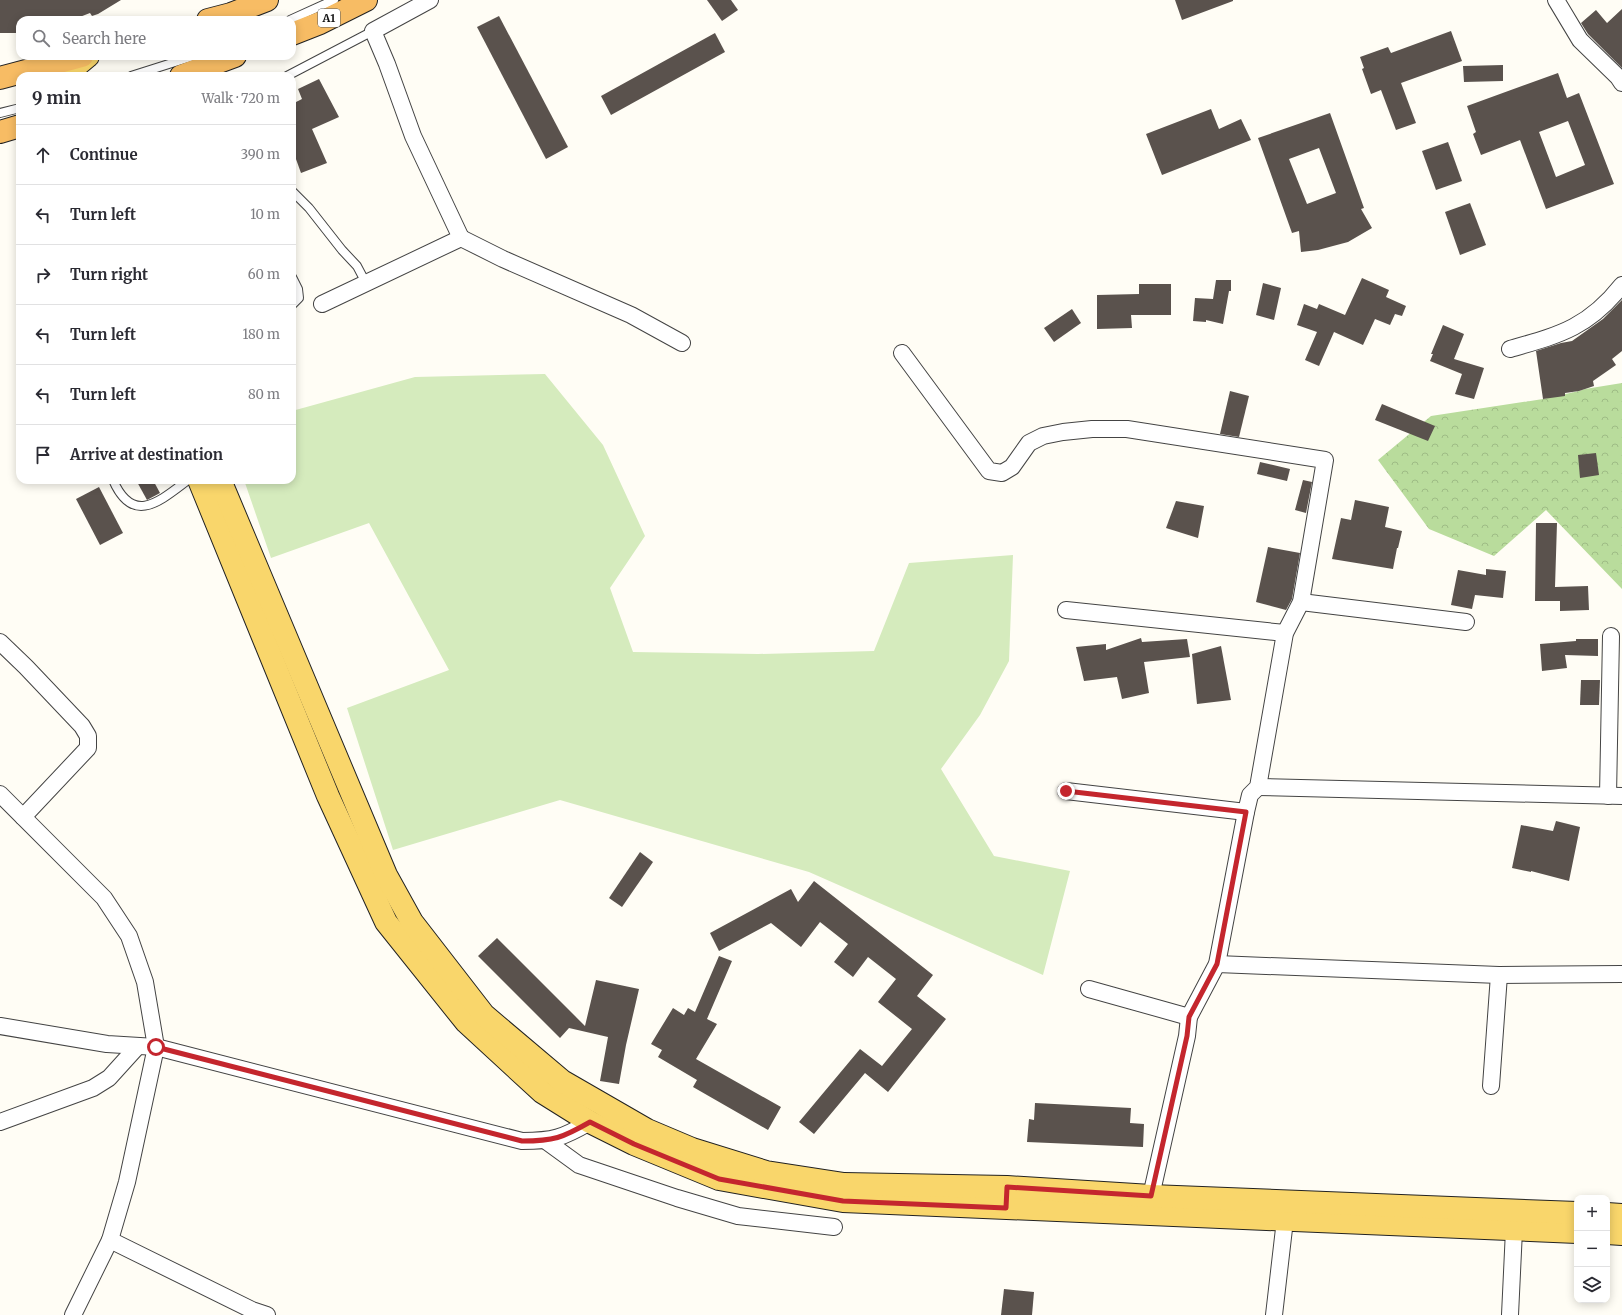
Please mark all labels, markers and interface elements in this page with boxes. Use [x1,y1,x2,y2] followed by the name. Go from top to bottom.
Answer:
[318,9,340,27] road number: A1
[16,16,296,60] search box
[30,27,52,49] icon: search
[62,29,146,48] text: Search here
[32,87,81,109] text: 9 min
[202,90,280,107] text: Walk · 720 m
[32,144,54,166] icon: ahead
[70,145,138,164] text: Continue
[241,146,280,163] text: 390 m
[32,204,54,226] icon: left
[70,205,136,224] text: Turn left
[250,206,280,223] text: 10 m
[32,264,54,286] icon: right
[70,265,148,284] text: Turn right
[248,266,280,283] text: 60 m
[32,324,54,346] icon: left
[70,325,136,344] text: Turn left
[242,326,280,343] text: 180 m
[32,384,54,406] icon: left
[70,385,136,404] text: Turn left
[248,386,280,403] text: 80 m
[32,444,54,466] icon: arrive
[70,445,223,464] text: Arrive at destination
[1057,782,1075,800] route end
[147,1038,165,1056] route start
[1574,1195,1610,1303] map controls
[1574,1195,1610,1231] button: +
[1574,1231,1610,1267] button: −
[1574,1267,1610,1303] button: layers

